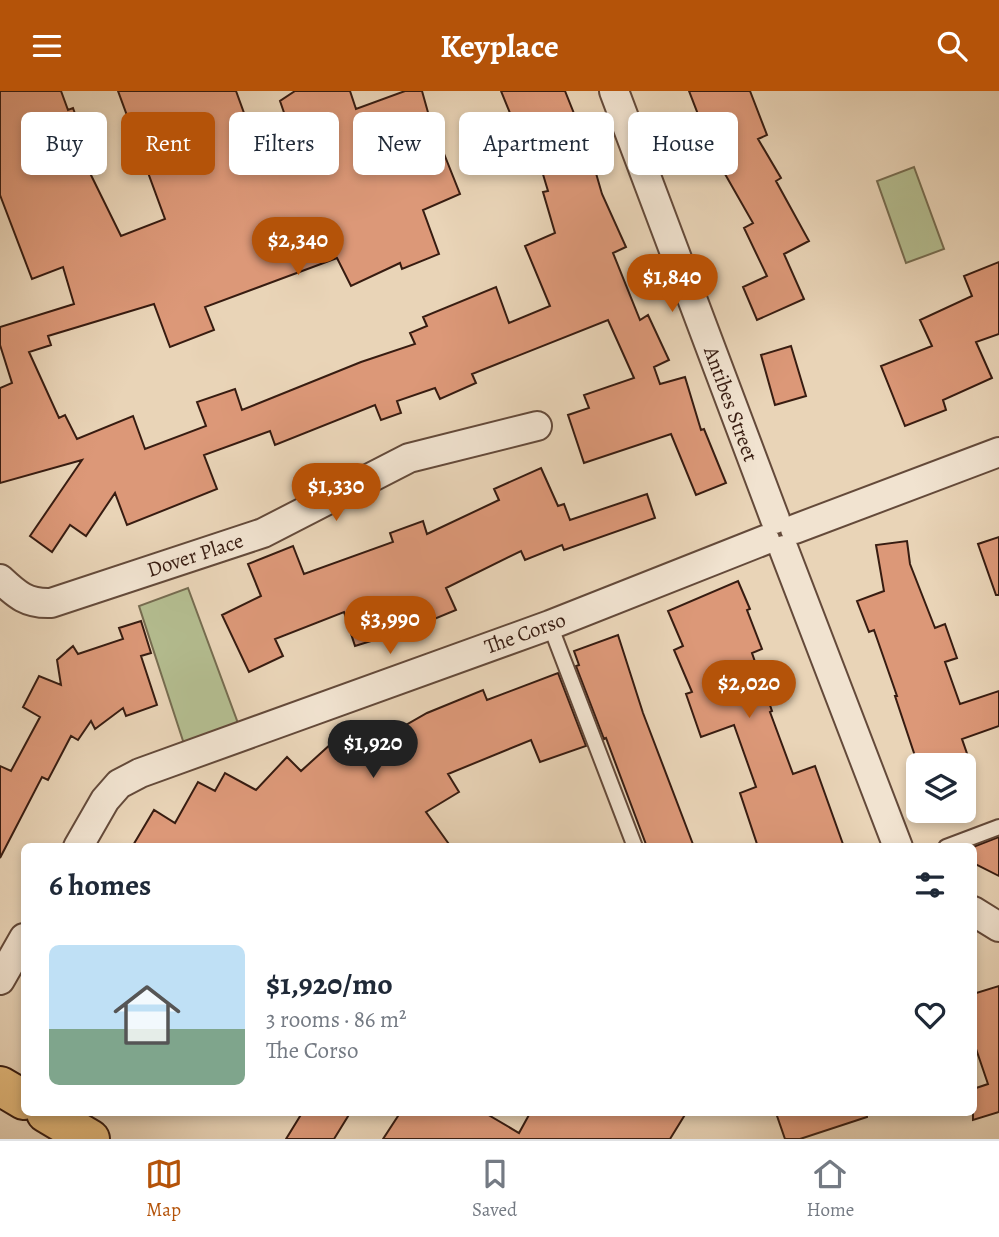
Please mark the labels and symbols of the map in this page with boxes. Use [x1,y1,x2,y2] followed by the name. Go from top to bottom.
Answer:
[241,218,355,277] pin: $2,340
[615,255,729,314] pin: $1,840
[697,342,765,465] street label: Antibes Street
[279,463,393,523] pin: $1,330
[143,526,247,584] street label: Dover Place
[333,596,447,656] pin: $3,990
[481,605,569,661] street label: The Corso
[692,661,806,720] pin: $2,020
[316,721,430,780] pin: $1,920

